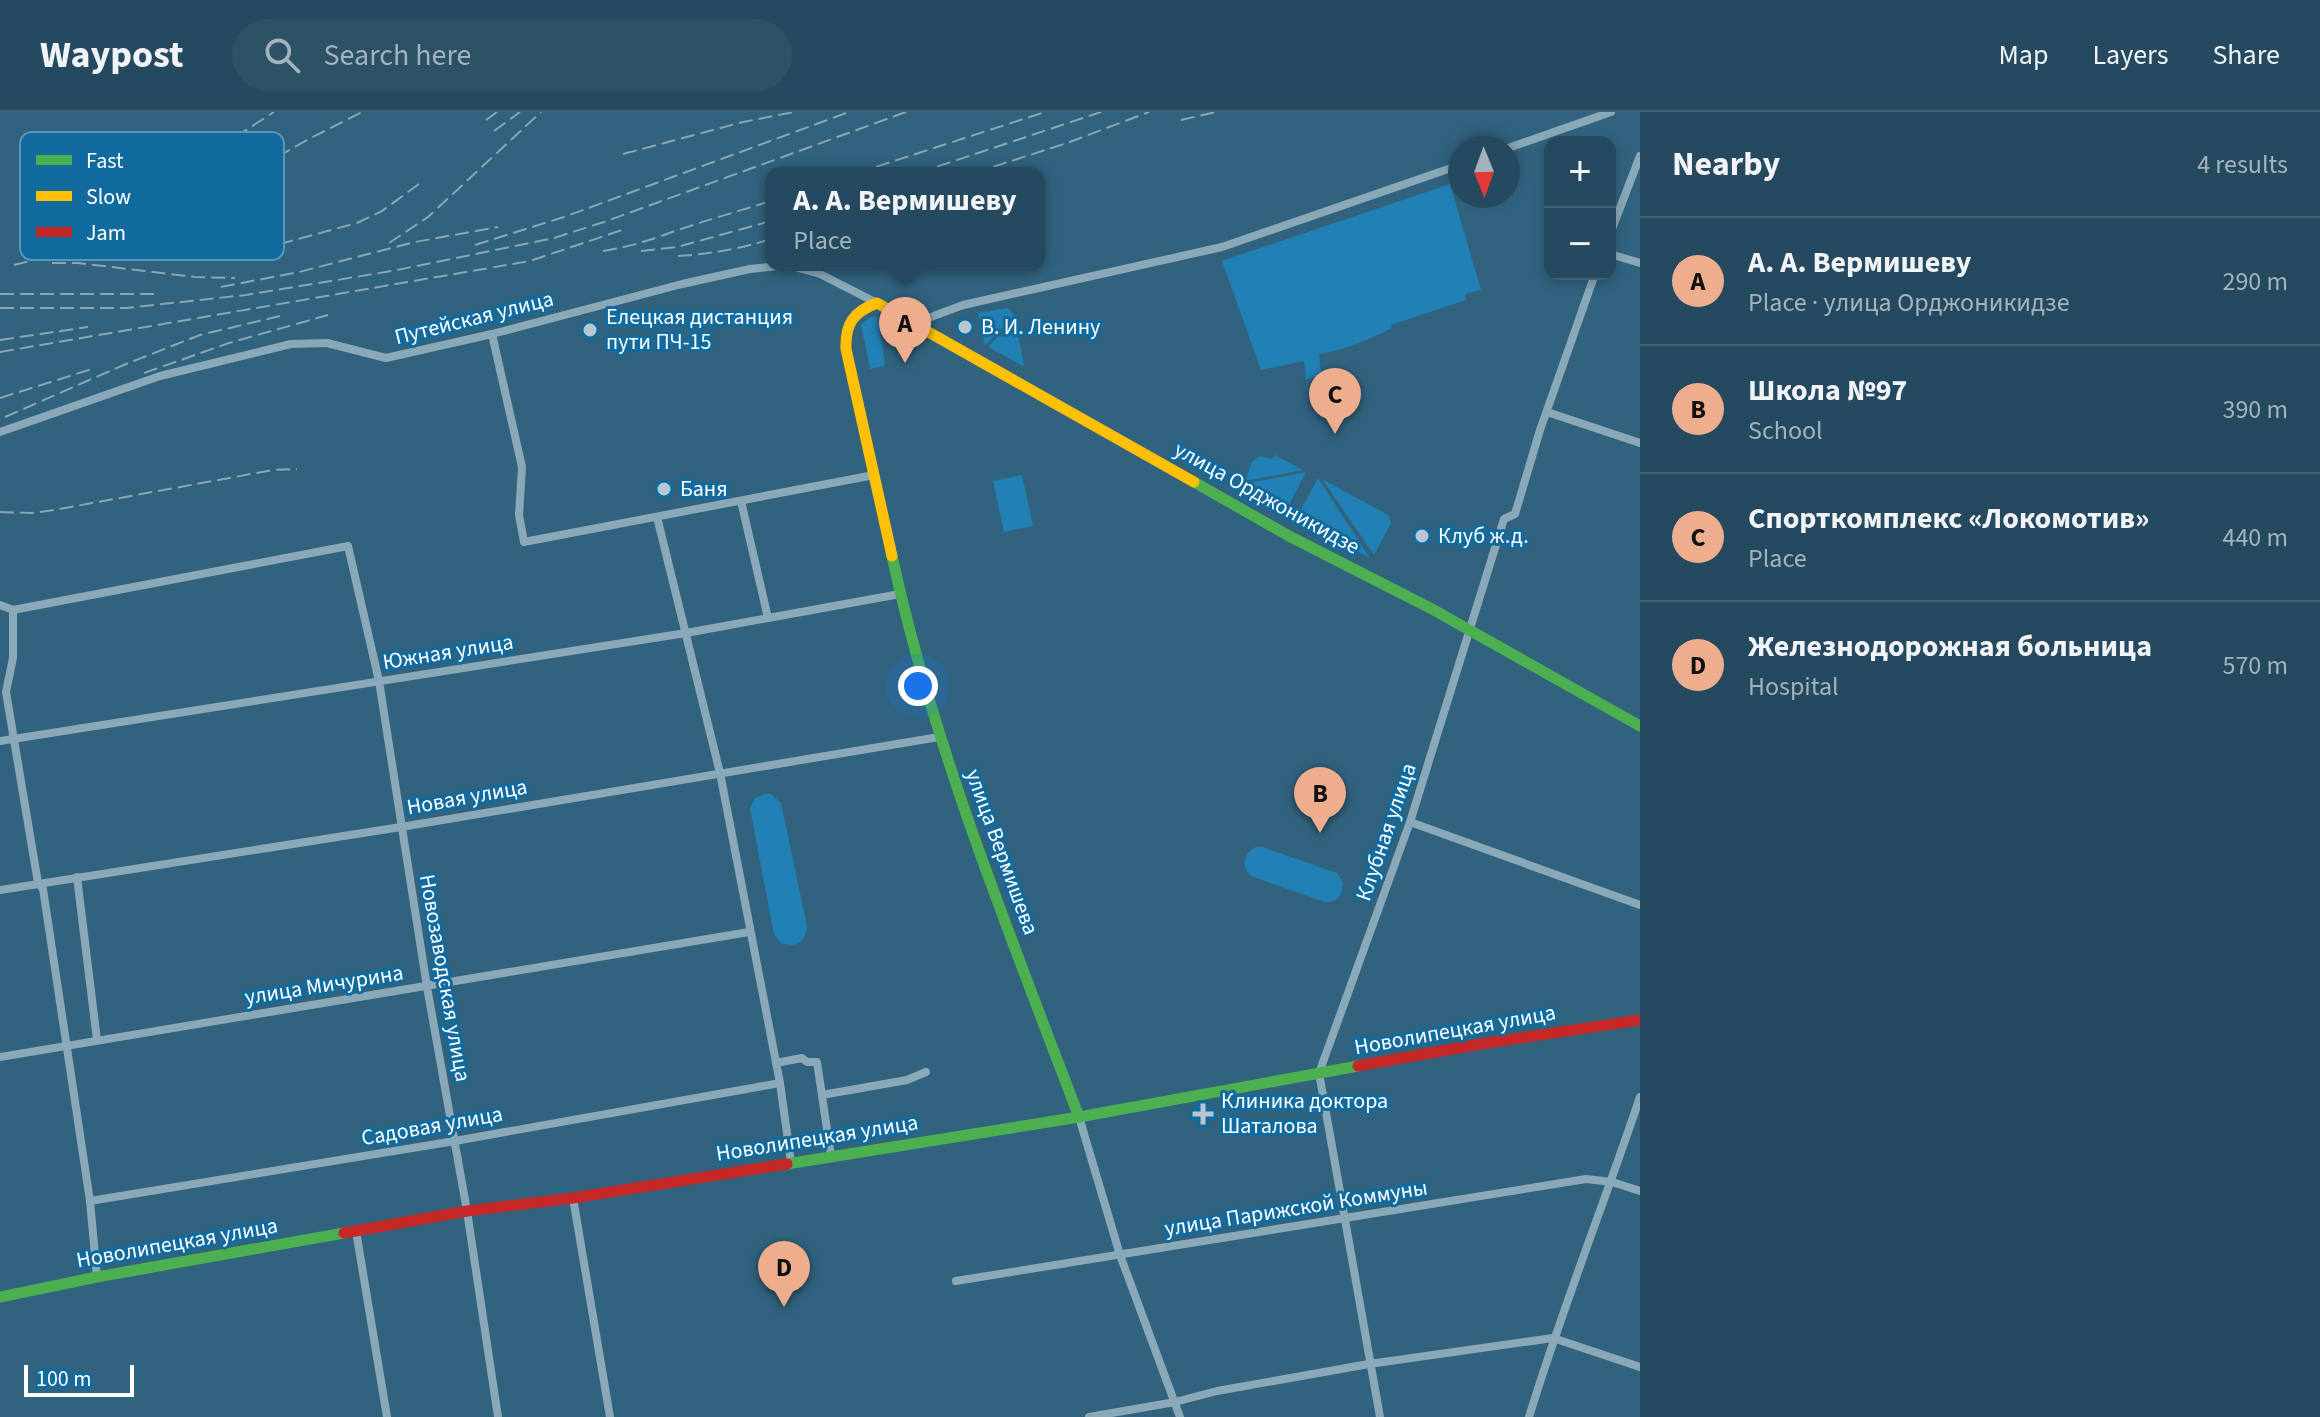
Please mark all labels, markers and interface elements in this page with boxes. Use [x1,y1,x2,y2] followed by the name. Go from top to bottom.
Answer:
[232,19,792,91] search box
[40,28,184,82] text: Waypost
[260,33,304,77] icon: search
[324,34,471,77] text: Search here
[1998,35,2048,75] text: Map
[2092,35,2168,75] text: Layers
[2212,35,2280,75] text: Share
[20,132,284,260] legend
[1448,136,1520,208] north arrow
[1544,136,1616,280] map controls
[1544,136,1616,208] button: +
[1672,140,1780,189] text: Nearby
[86,145,124,177] text: Fast
[2197,146,2288,183] text: 4 results
[765,167,1045,271] popup
[793,179,1017,222] text: А. А. Вермишеву
[86,181,131,213] text: Slow
[1544,208,1616,280] button: −
[86,217,126,249] text: Jam
[793,222,852,259] text: Place
[1748,241,1971,284] text: А. А. Вермишеву
[1691,263,1705,300] text: A
[2222,263,2288,300] text: 290 m
[391,283,557,353] street label: Путейская улица
[1748,284,2070,321] text: Place · улица Орджоникидзе
[879,297,931,363] pin: A
[606,301,793,358] place label: Елецкая дистанция пути ПЧ-15
[981,311,1101,343] place label: В. И. Ленину
[956,318,974,336] marker: В. И. Ленину
[581,321,599,339] marker: Елецкая дистанция пути ПЧ-15
[1309,368,1361,434] pin: C
[1748,369,1907,412] text: Школа №97
[1690,391,1706,428] text: B
[2222,391,2288,428] text: 390 m
[1748,412,1823,449] text: School
[1168,434,1366,563] street label: улица Орджоникидзе
[680,473,728,505] place label: Баня
[655,480,673,498] marker: Баня
[1748,497,2149,540] text: Спорткомплекс «Локомотив»
[1690,519,1706,556] text: C
[2222,519,2288,556] text: 440 m
[1438,520,1529,552] place label: Клуб ж.д.
[1413,527,1431,545] marker: Клуб ж.д.
[1748,540,1807,577] text: Place
[1748,625,2152,668] text: Железнодорожная больница
[380,626,516,678] street label: Южная улица
[1690,647,1706,684] text: D
[2222,647,2288,684] text: 570 m
[898,666,938,706] your location
[1748,668,1839,705] text: Hospital
[1347,759,1425,905] street label: Клубная улица
[957,765,1047,939] street label: улица Вермишева
[1294,767,1346,833] pin: B
[404,771,530,823] street label: Новая улица
[411,872,479,1084] street label: Новозаводская улица
[242,957,406,1013] street label: улица Мичурина
[1352,997,1558,1063] street label: Новолипецкая улица
[1221,1085,1388,1142] place label: Клиника доктора Шаталова
[359,1098,505,1154] street label: Садовая улица
[1192,1103,1214,1125] marker: Клиника доктора Шаталова
[714,1106,920,1170] street label: Новолипецкая улица
[1162,1171,1430,1245] street label: улица Парижской Коммуны
[74,1210,280,1276] street label: Новолипецкая улица
[758,1241,810,1307] pin: D
[24,1361,134,1397] scale bar
[36,1363,91,1395] text: 100 m

